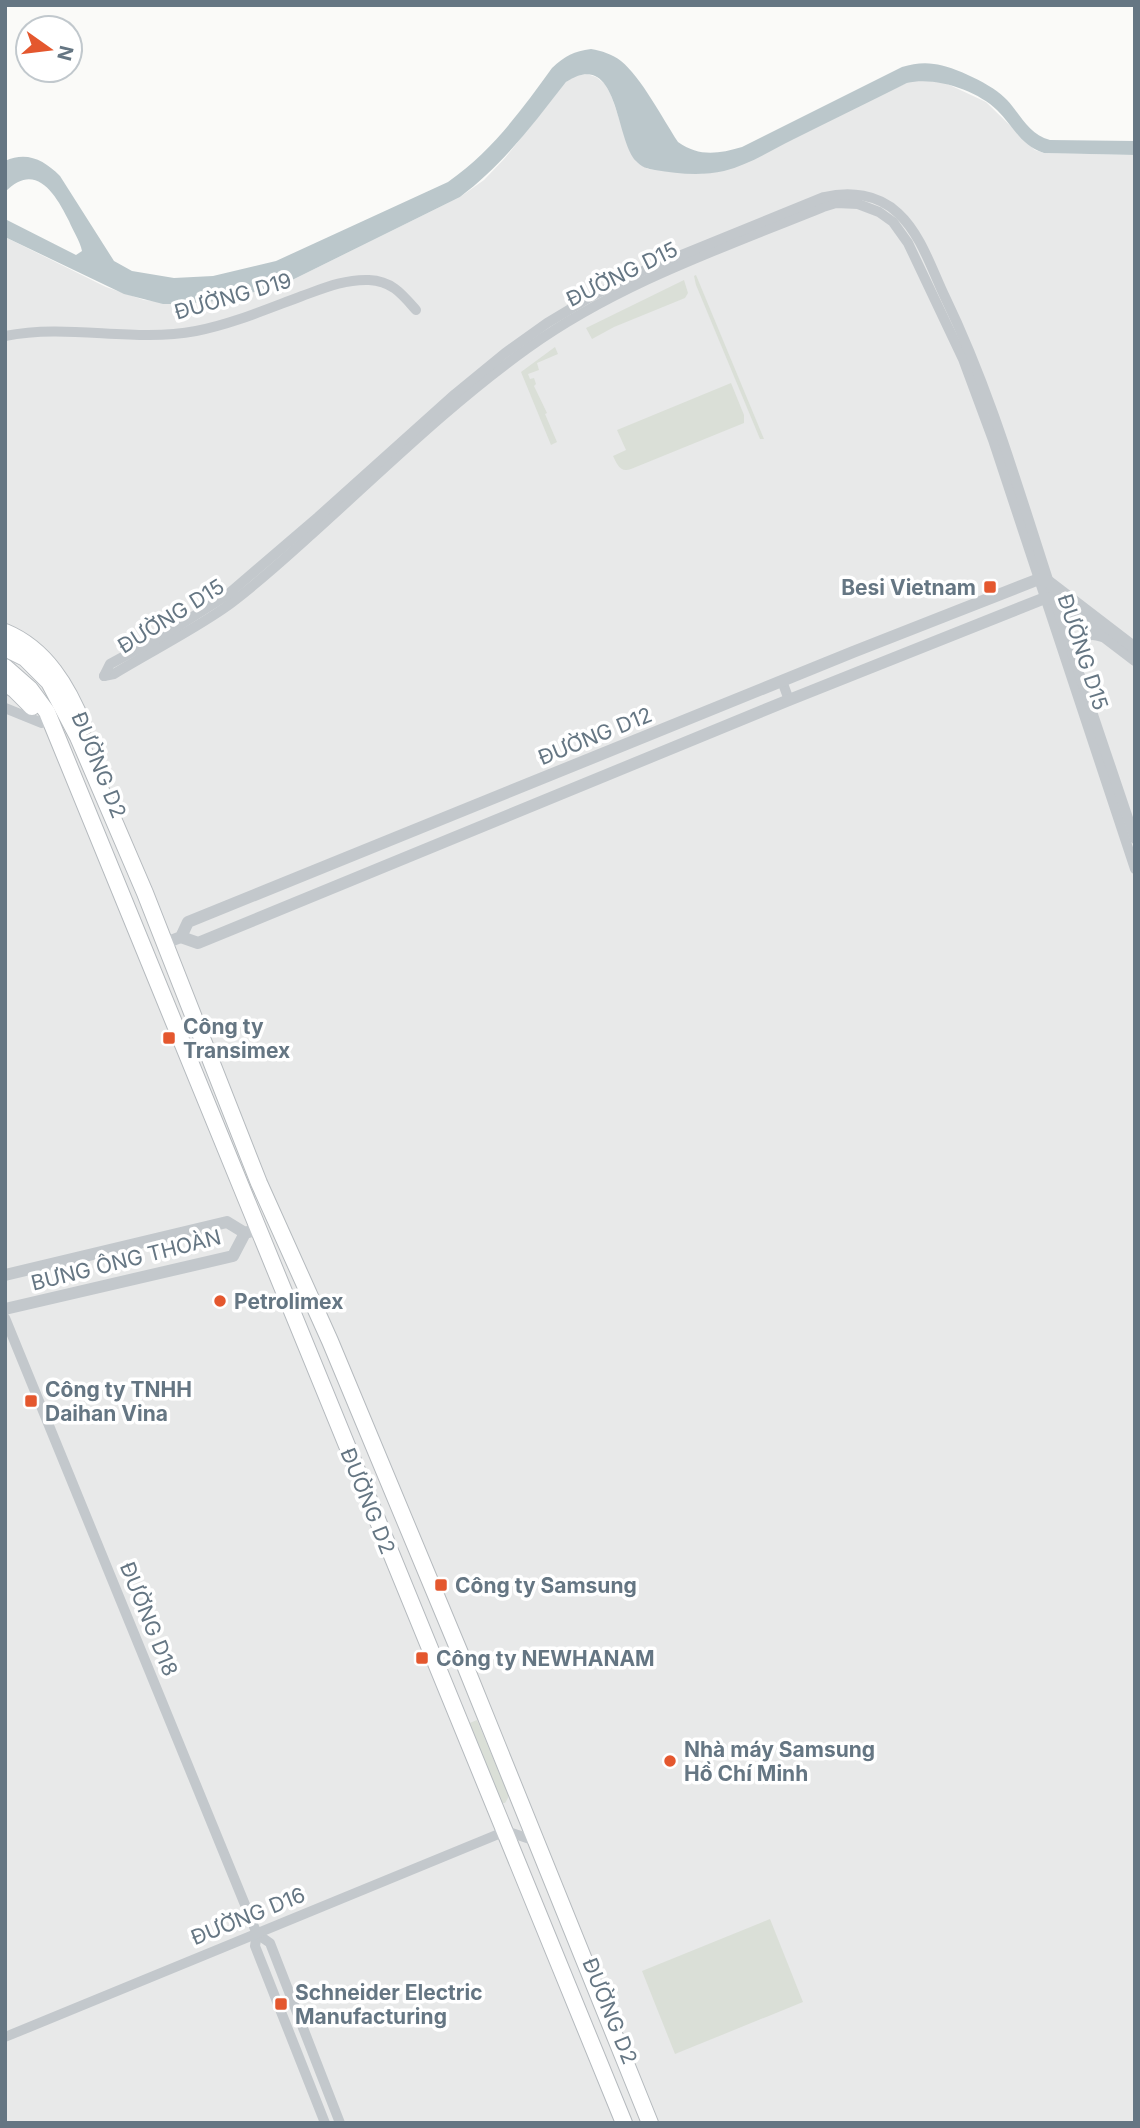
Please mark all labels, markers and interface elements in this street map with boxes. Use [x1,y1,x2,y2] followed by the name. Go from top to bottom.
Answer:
[14,14,84,84] north arrow
[52,43,78,63] text: N
[562,235,682,312] street label: ĐƯỜNG D15
[171,266,295,325] street label: ĐƯỜNG D19
[113,573,229,659] street label: ĐƯỜNG D15
[841,575,976,600] place label: Besi Vietnam
[982,579,998,595] marker: Besi Vietnam
[1052,590,1114,713] street label: ĐƯỜNG D15
[534,701,656,770] street label: ĐƯỜNG D12
[66,708,133,822] street label: ĐƯỜNG D2
[183,1014,290,1063] place label: Công ty Transimex
[161,1030,177,1046] marker: Công ty Transimex
[28,1223,224,1296] street label: BƯNG ÔNG THOÀN
[234,1289,343,1314] place label: Petrolimex
[212,1293,228,1309] marker: Petrolimex
[45,1377,192,1426] place label: Công ty TNHH Daihan Vina
[23,1393,39,1409] marker: Công ty TNHH Daihan Vina
[335,1444,402,1558] street label: ĐƯỜNG D2
[115,1558,184,1680] street label: ĐƯỜNG D18
[455,1573,637,1598] place label: Công ty Samsung
[433,1577,449,1593] marker: Công ty Samsung
[436,1646,655,1671] place label: Công ty NEWHANAM
[414,1650,430,1666] marker: Công ty NEWHANAM
[684,1737,875,1786] place label: Nhà máy Samsung Hồ Chí Minh
[662,1753,678,1769] marker: Nhà máy Samsung Hồ Chí Minh
[187,1881,309,1950] street label: ĐƯỜNG D16
[577,1954,644,2068] street label: ĐƯỜNG D2
[295,1980,482,2029] place label: Schneider Electric Manufacturing
[273,1996,289,2012] marker: Schneider Electric Manufacturing

